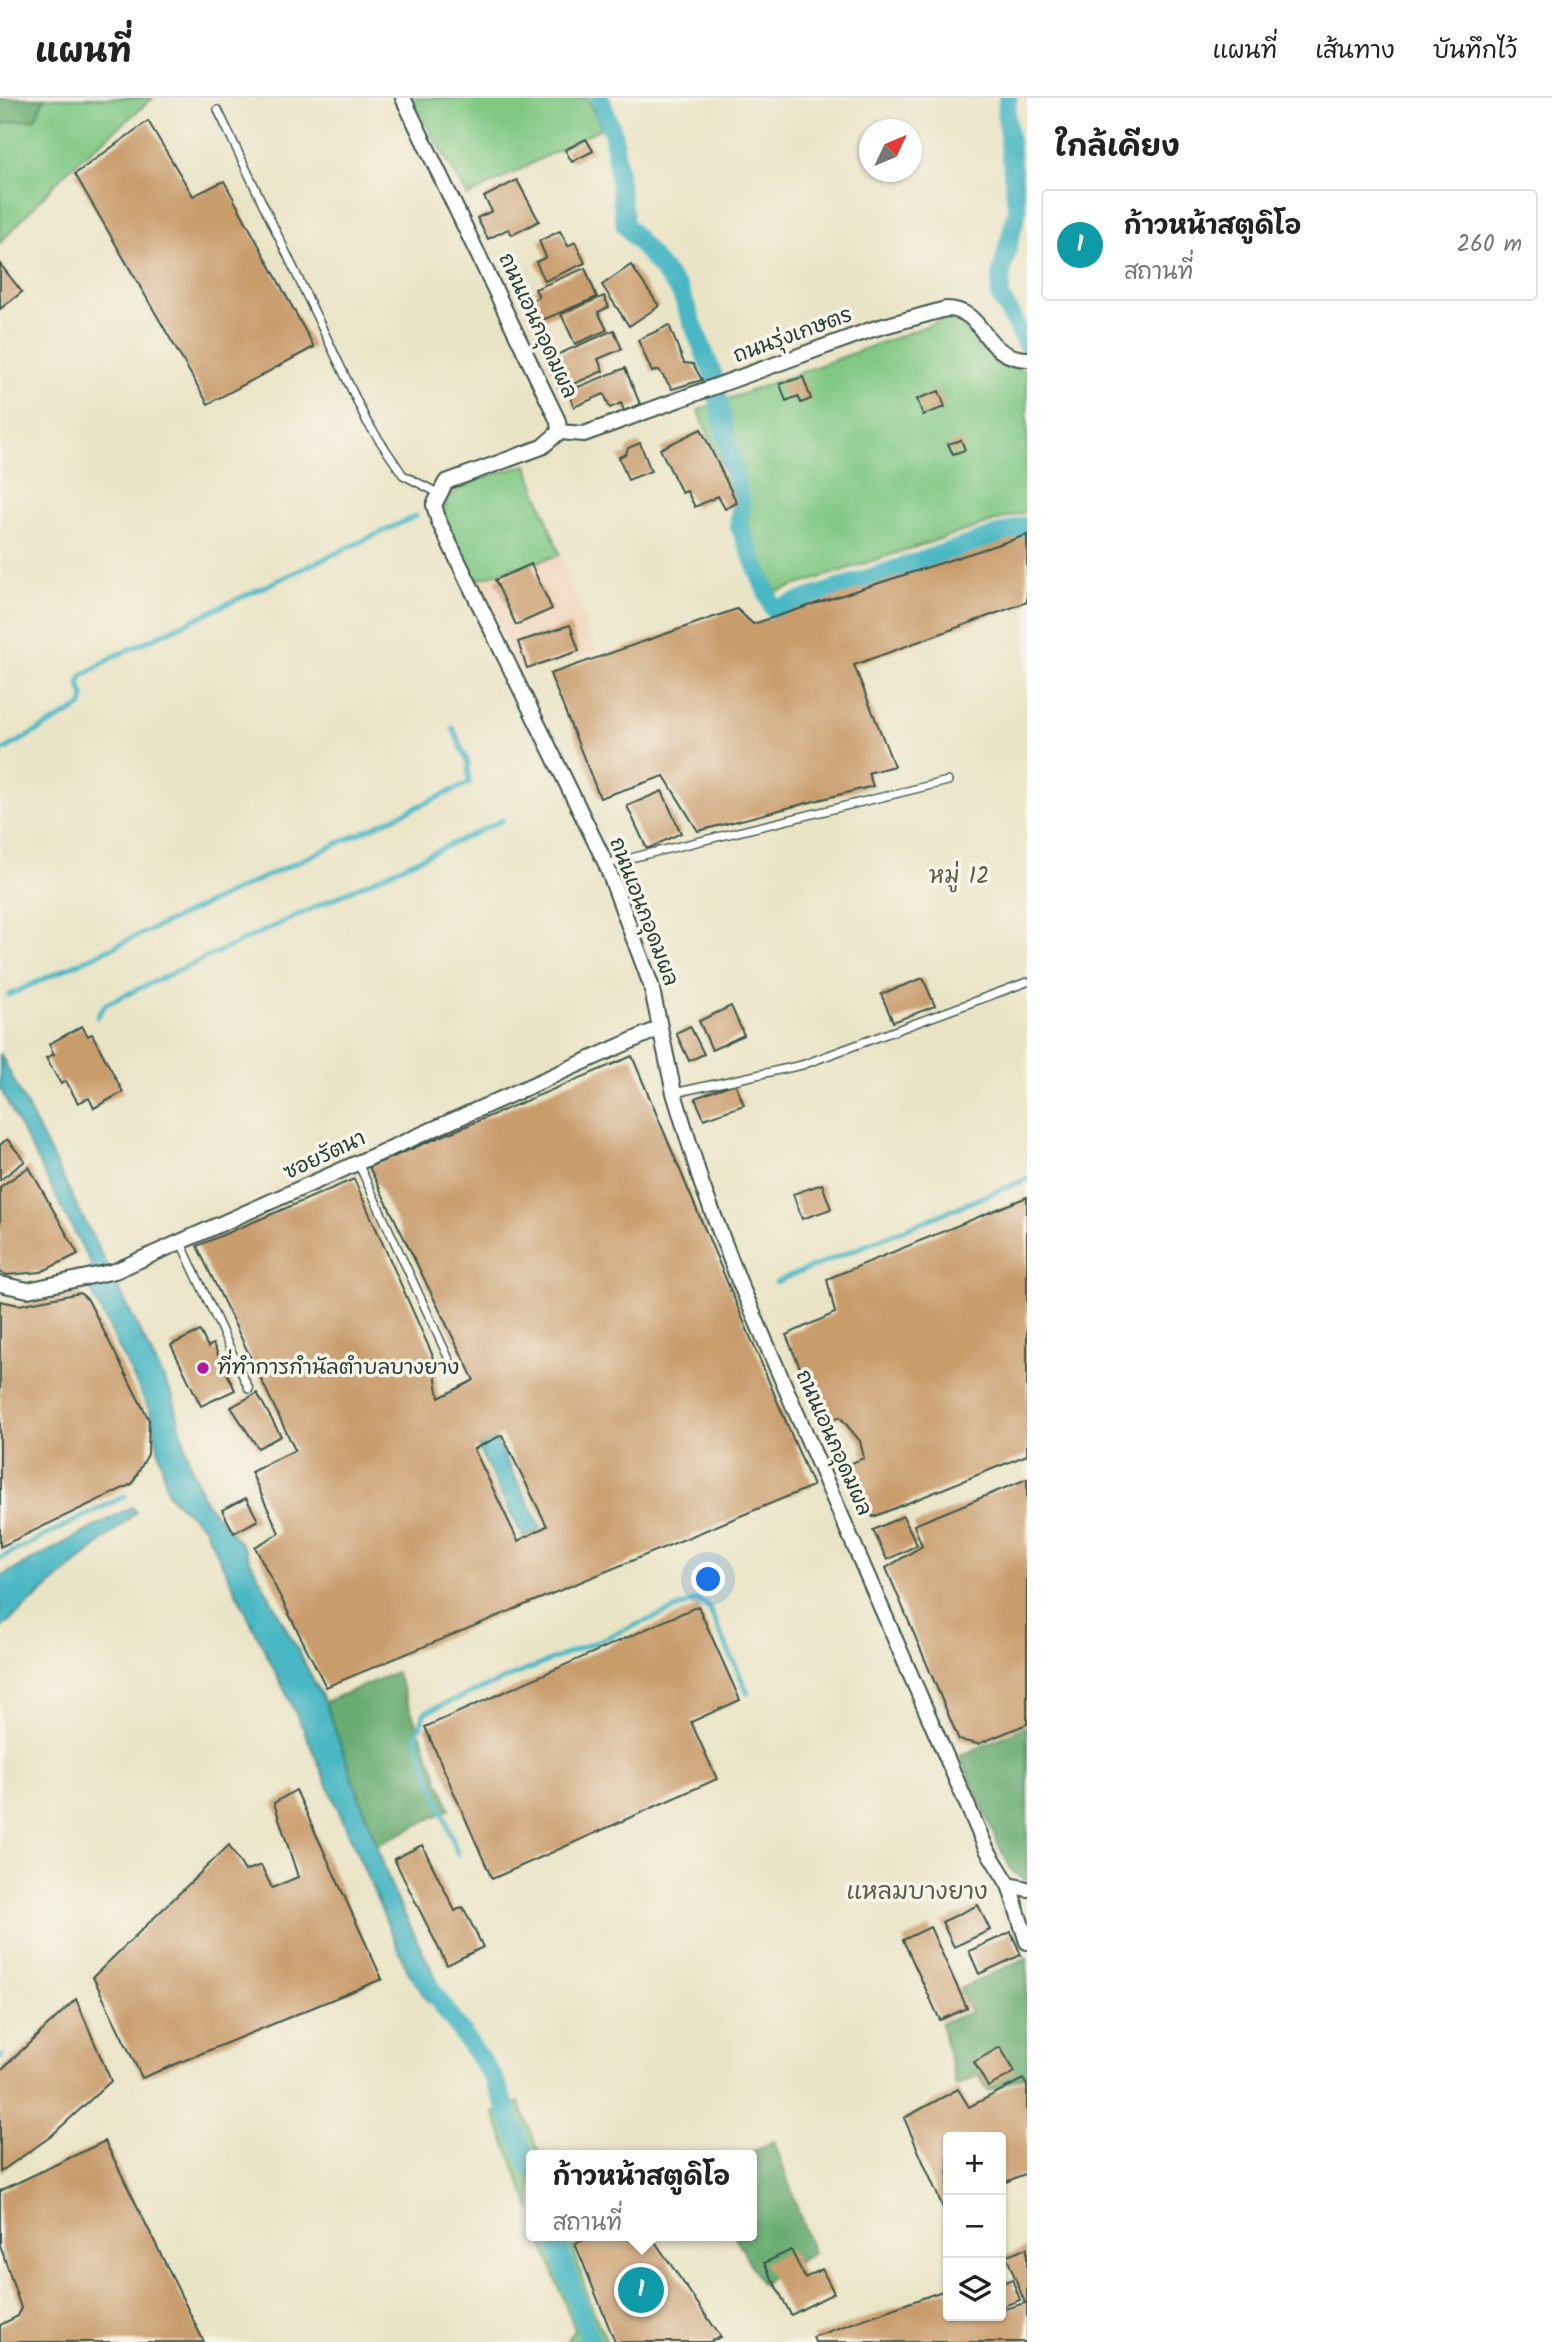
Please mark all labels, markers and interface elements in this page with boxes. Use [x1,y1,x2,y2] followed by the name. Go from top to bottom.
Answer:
[35,27,132,80] text: แผนที่
[1212,32,1277,71] text: แผนที่
[1315,32,1395,71] text: เส้นทาง
[1433,32,1517,71] text: บันทึกไว้
[859,119,922,182] north arrow
[1055,124,1180,172] text: ใกล้เคียง
[1124,206,1301,248] text: ก้าวหน้าสตูดิโอ
[1077,227,1083,263] text: 1
[1457,227,1522,263] text: 260 m
[489,248,585,404] street label: ถนนเอนกอุดมผล
[1124,255,1193,291] text: สถานที่
[729,299,857,373] street label: ถนนรุ่งเกษตร
[599,833,687,991] street label: ถนนเอนกอุดมผล
[929,859,989,895] district label: หมู่ 12
[278,1123,372,1189] street label: ซอยรัตนา
[217,1349,459,1385] place label: ที่ทำการกำนัลตำบลบางยาง
[195,1360,211,1376] marker: ที่ทำการกำนัลตำบลบางยาง
[786,1364,880,1522] street label: ถนนเอนกอุดมผล
[691,1562,725,1596] your location
[846,1873,988,1912] district label: แหลมบางยาง
[943,2132,1006,2321] map controls
[943,2132,1006,2195] button: +
[526,2150,757,2241] popup
[553,2157,730,2199] text: ก้าวหน้าสตูดิโอ
[943,2195,1006,2258] button: −
[553,2206,622,2242] text: สถานที่
[943,2258,1006,2321] button: layers
[618,2264,664,2316] pin: 1

